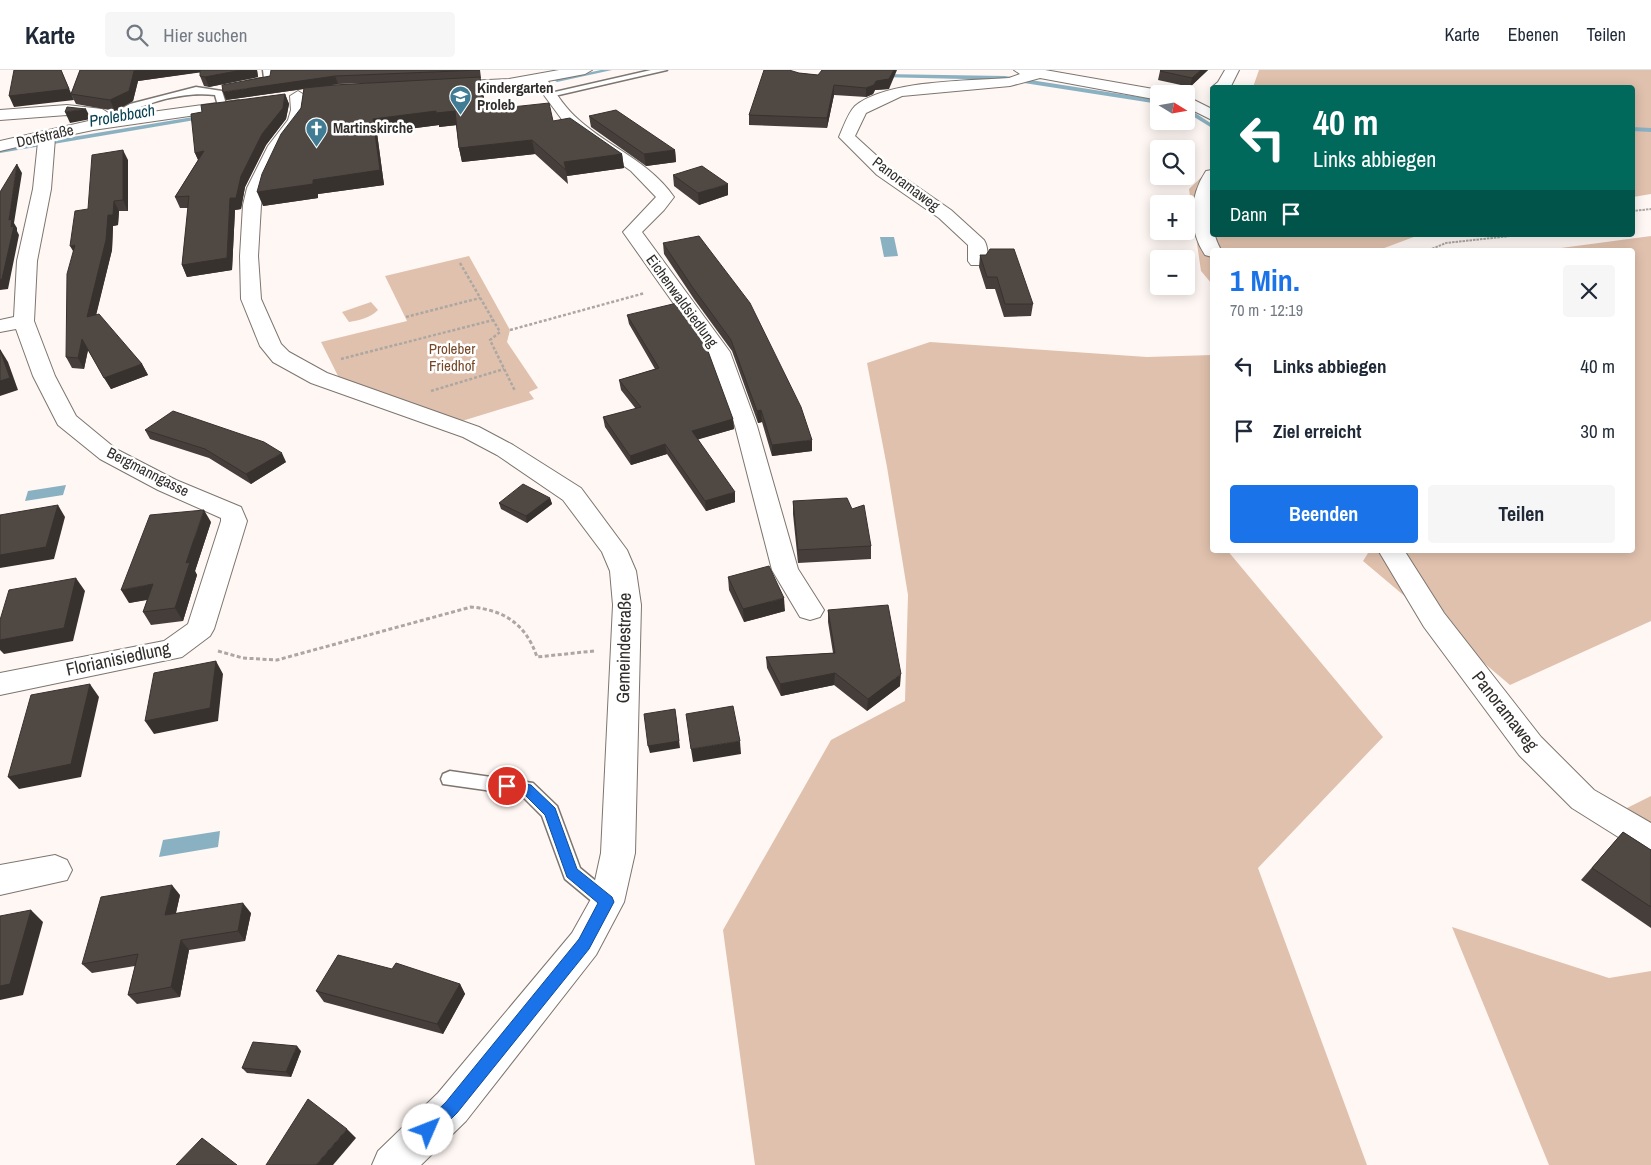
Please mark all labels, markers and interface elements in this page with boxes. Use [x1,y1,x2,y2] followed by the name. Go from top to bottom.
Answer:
[105,12,455,57] search box
[25,19,75,51] text: Karte
[123,21,151,49] icon: search
[163,22,247,48] text: Hier suchen
[1444,22,1480,47] text: Karte
[1508,22,1559,47] text: Ebenen
[1587,22,1626,47] text: Teilen
[477,77,554,115] place label: Kindergarten Proleb
[449,85,473,116] school or university icon: Kindergarten Proleb
[1150,85,1195,130] north arrow
[1150,85,1195,295] map controls
[87,98,157,132] water label: Prolebbach
[1313,99,1378,146] text: 40 m
[1230,105,1295,170] icon: left
[305,116,329,147] church icon: Martinskirche
[333,117,413,138] place label: Martinskirche
[14,119,76,152] street label: Dorfstraße
[1150,140,1195,185] button: search
[1313,144,1436,174] text: Links abbiegen
[868,151,944,216] street label: Panoramaweg
[1150,195,1195,240] button: +
[1277,200,1305,228] icon: arrive
[1230,201,1267,227] text: Dann
[642,250,723,352] street label: Eichenwaldsiedlung
[1150,250,1195,295] button: −
[1230,260,1300,300] text: 1 Min.
[1563,265,1615,317] button: close
[1230,299,1303,321] text: 70 m · 12:19
[429,338,475,376] park label: Proleber Friedhof
[1230,352,1258,380] icon: left
[1273,353,1386,379] text: Links abbiegen
[1580,353,1615,379] text: 40 m
[1230,417,1258,445] icon: arrive
[1273,418,1361,444] text: Ziel erreicht
[1580,418,1615,444] text: 30 m
[104,442,193,501] street label: Bergmanngasse
[1230,485,1418,543] button: Beenden
[1428,485,1615,543] button: Teilen
[610,592,637,704] street label: Gemeindestraße
[64,635,173,682] street label: Florianisiedlung
[1466,665,1545,757] street label: Panoramaweg
[486,765,528,807] pin
[493,772,521,800] icon: arrive
[401,1103,453,1155] position arrow

